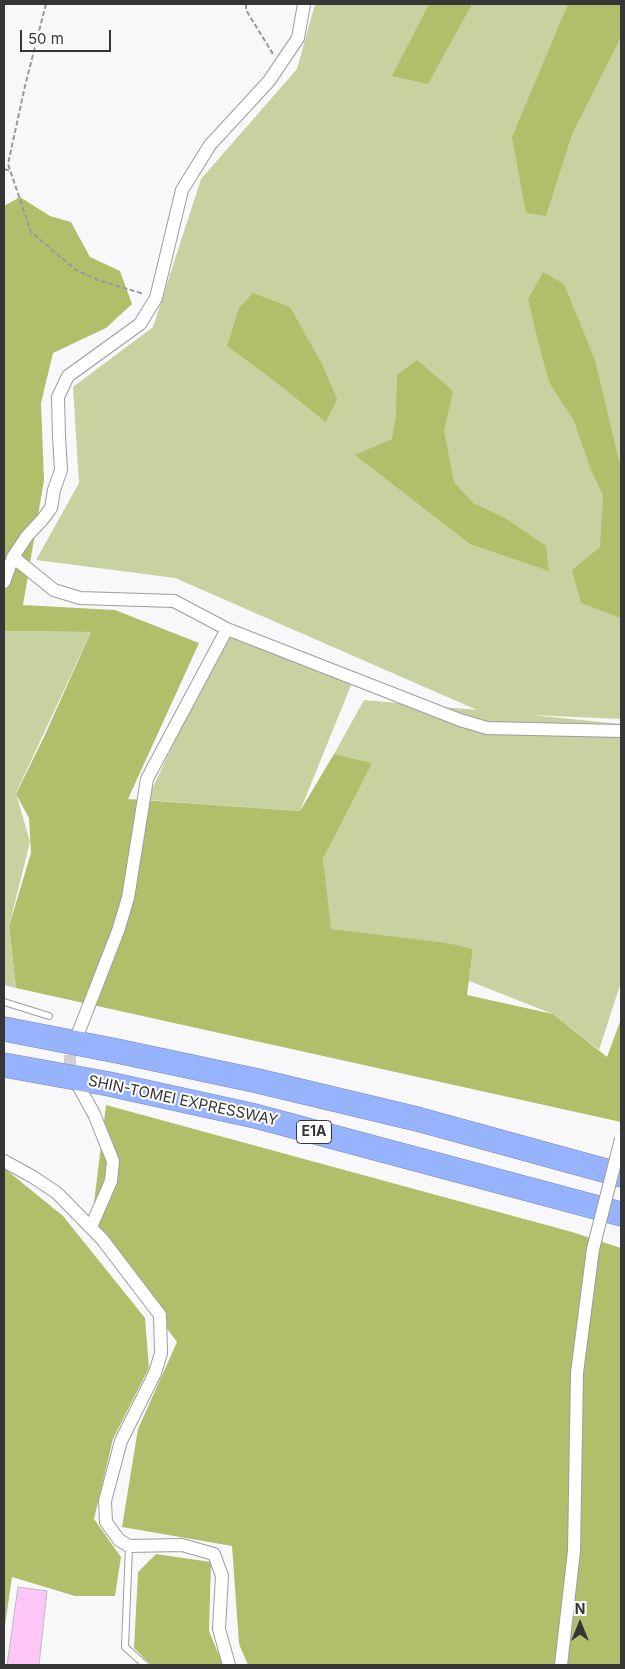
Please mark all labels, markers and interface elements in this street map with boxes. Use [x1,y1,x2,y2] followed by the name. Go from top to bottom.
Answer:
[22,20,114,52] scale bar
[28,29,64,48] text: 50 m
[86,1072,280,1130] street label: SHIN-TOMEI EXPRESSWAY
[296,1120,332,1144] road number: E1A
[555,1599,605,1649] north arrow
[575,1600,585,1617] text: N

